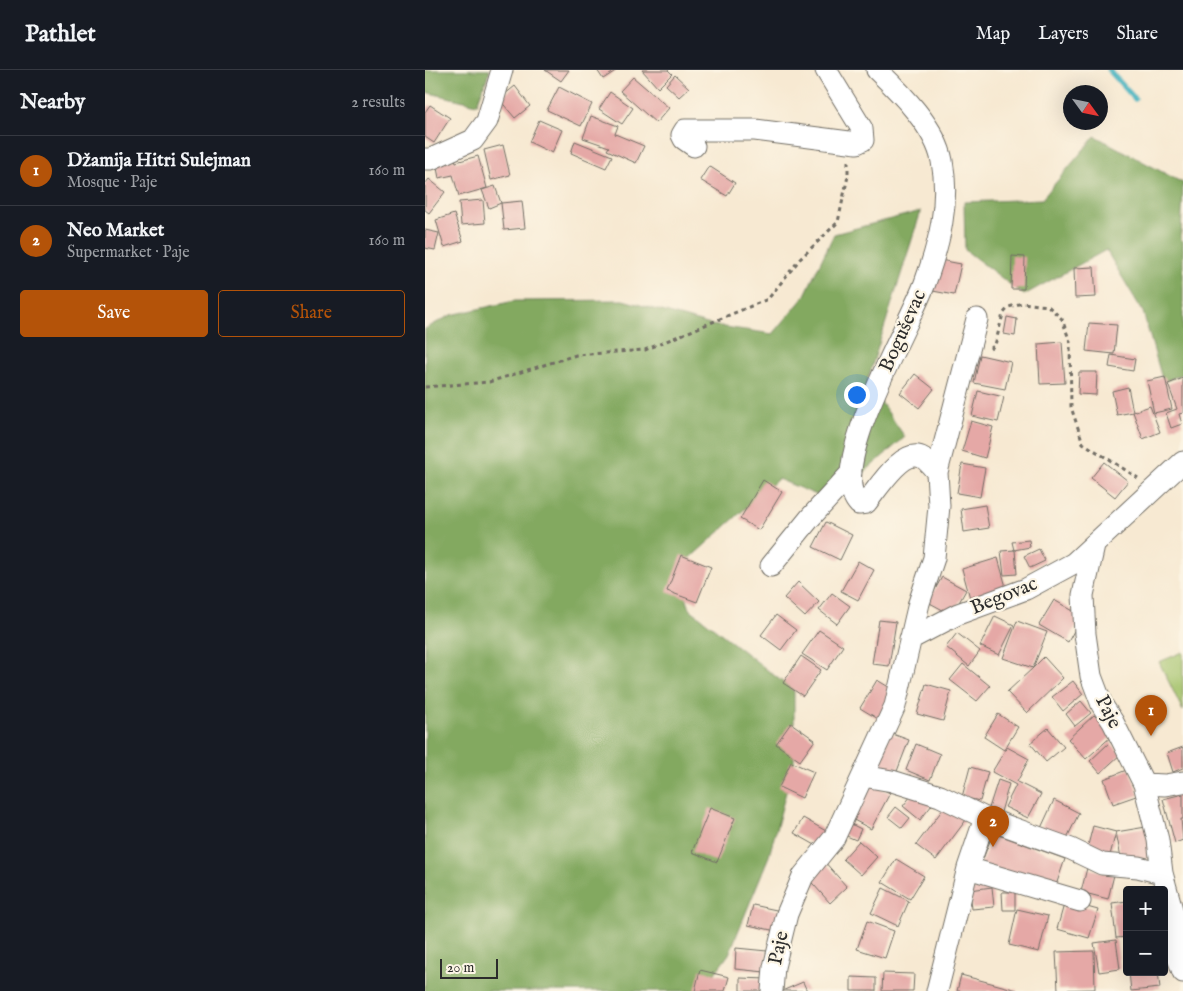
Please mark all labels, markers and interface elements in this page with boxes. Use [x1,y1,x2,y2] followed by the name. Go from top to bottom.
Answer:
[25,19,96,50] text: Pathlet
[976,23,1010,46] text: Map
[1038,23,1089,46] text: Layers
[1117,23,1158,46] text: Share
[1063,85,1108,130] north arrow
[20,89,85,116] text: Nearby
[351,93,405,113] text: 2 results
[67,149,251,173] text: Džamija Hitri Sulejman
[33,161,39,181] text: 1
[369,161,405,181] text: 160 m
[67,173,157,193] text: Mosque · Paje
[67,219,164,243] text: Neo Market
[32,231,40,251] text: 2
[369,231,405,251] text: 160 m
[67,243,189,263] text: Supermarket · Paje
[874,286,932,376] street label: Boguševac
[20,290,208,337] button: Save
[218,290,405,337] button: Share
[844,382,870,408] your location
[967,571,1041,621] street label: Begovac
[1089,691,1127,733] street label: Paje
[1135,695,1167,736] pin: 1
[977,806,1009,847] pin: 2
[1123,886,1168,976] map controls
[1123,886,1168,931] button: +
[763,929,795,967] street label: Paje
[1123,931,1168,976] button: −
[440,956,497,979] scale bar
[447,959,474,977] text: 20 m

